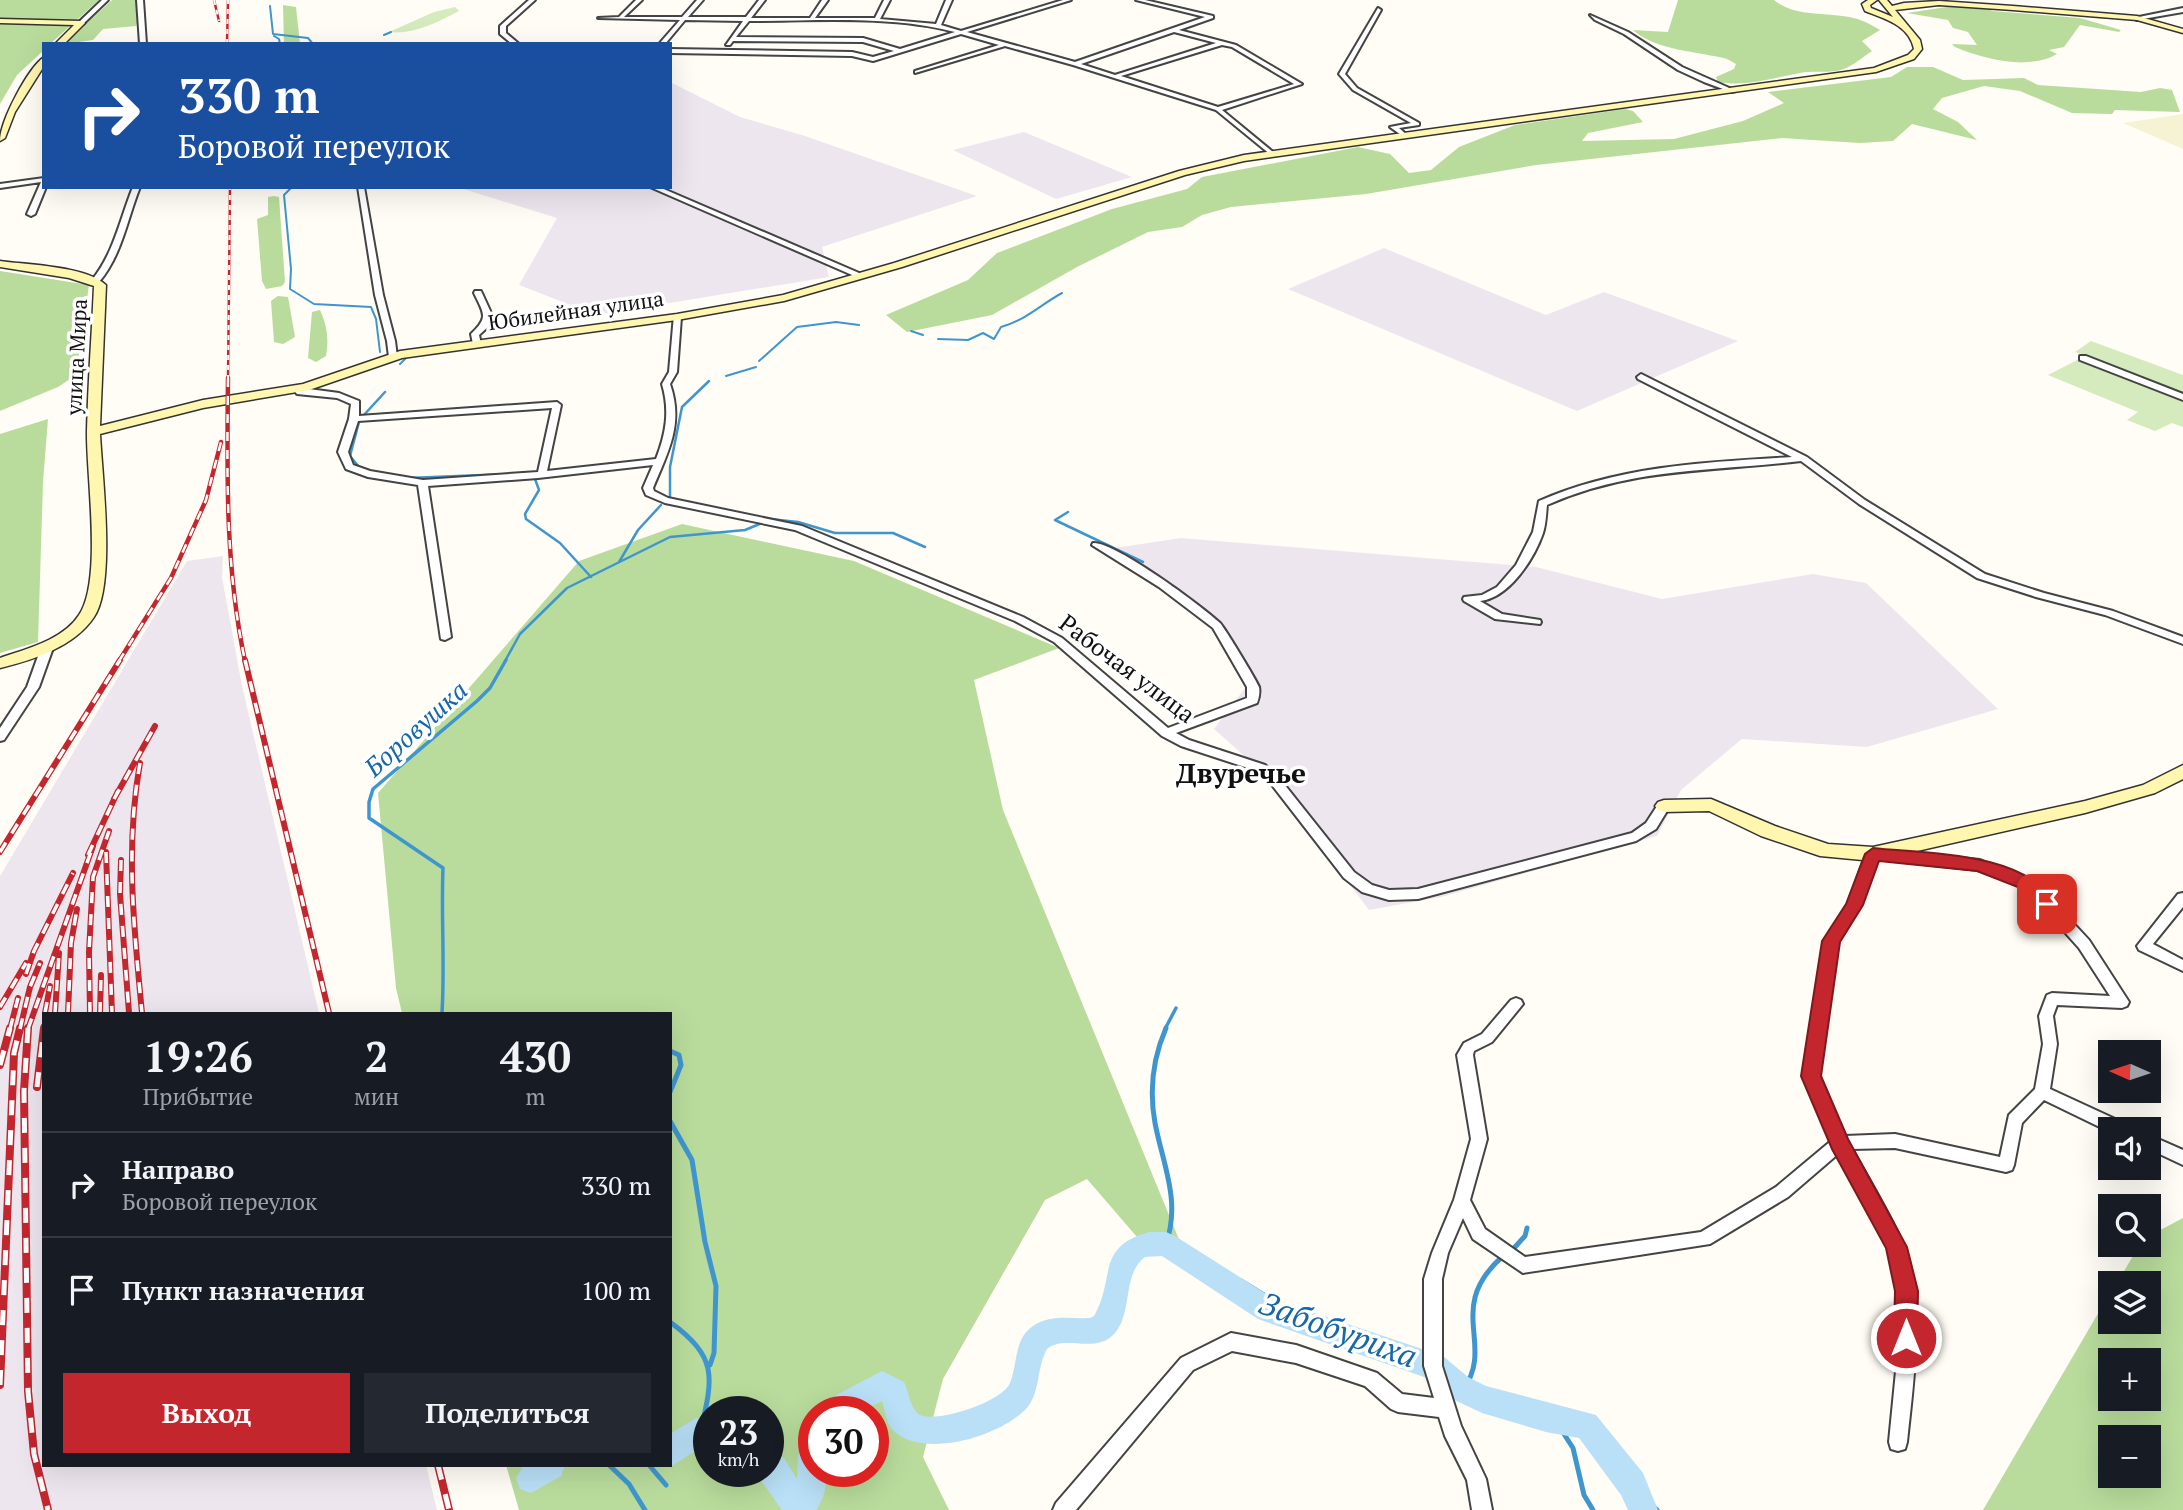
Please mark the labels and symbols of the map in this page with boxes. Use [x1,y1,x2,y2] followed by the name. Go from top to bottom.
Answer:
[486,284,666,336] street label: Юбилейная улица
[59,298,93,417] street label: улица Мира
[1053,607,1202,730] street label: Рабочая улица
[356,673,474,784] water label: Боровушка
[1176,754,1306,791] district label: Двуречье
[2017,874,2077,934] pin
[2098,1040,2161,1102] north arrow
[1254,1281,1423,1377] water label: Забобуриха
[1869,1301,1943,1375] position arrow
[798,1396,889,1487] speed limit sign: 30

